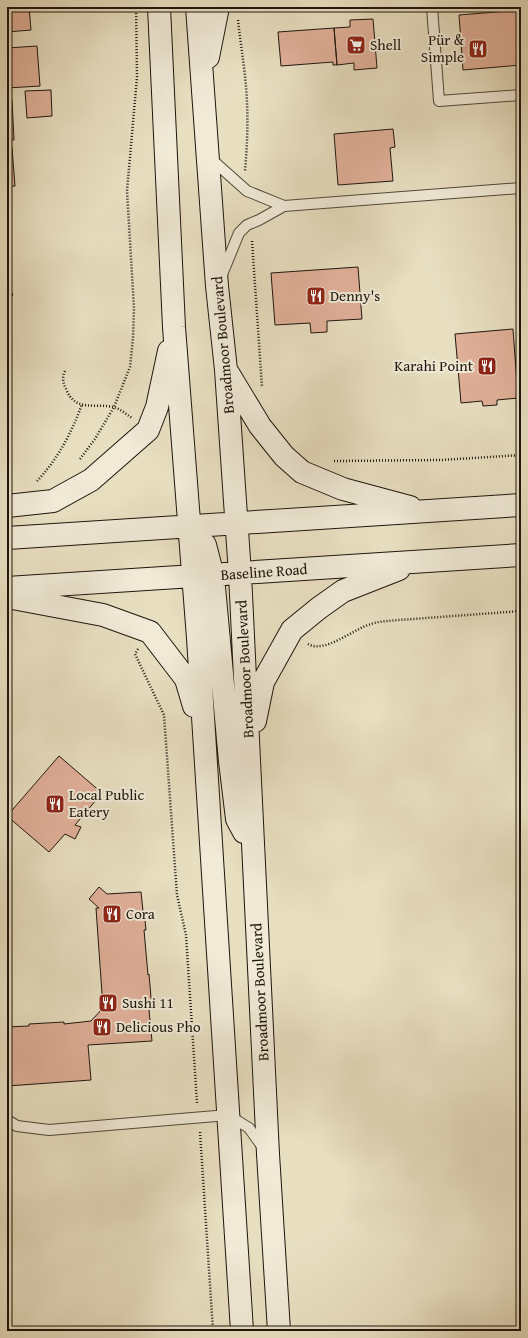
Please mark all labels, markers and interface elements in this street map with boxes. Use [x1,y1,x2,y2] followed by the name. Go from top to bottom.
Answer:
[421,29,465,67] place label: Pür & Simple
[345,34,367,56] supermarket icon: Shell
[370,34,401,55] place label: Shell
[467,38,489,60] restaurant icon: Pür & Simple
[206,275,239,415] street label: Broadmoor Boulevard
[305,285,327,307] restaurant icon: Denny's
[330,285,380,306] place label: Denny's
[394,355,474,376] place label: Karahi Point
[476,355,498,377] restaurant icon: Karahi Point
[220,558,308,585] street label: Baseline Road
[230,600,259,739] street label: Broadmoor Boulevard
[69,784,145,822] place label: Local Public Eatery
[44,793,66,815] restaurant icon: Local Public Eatery
[101,903,123,925] restaurant icon: Cora
[126,903,155,924] place label: Cora
[245,923,274,1062] street label: Broadmoor Boulevard
[97,992,119,1014] restaurant icon: Sushi 11
[122,992,174,1013] place label: Sushi 11
[91,1016,113,1038] restaurant icon: Delicious Pho
[116,1016,201,1037] place label: Delicious Pho

